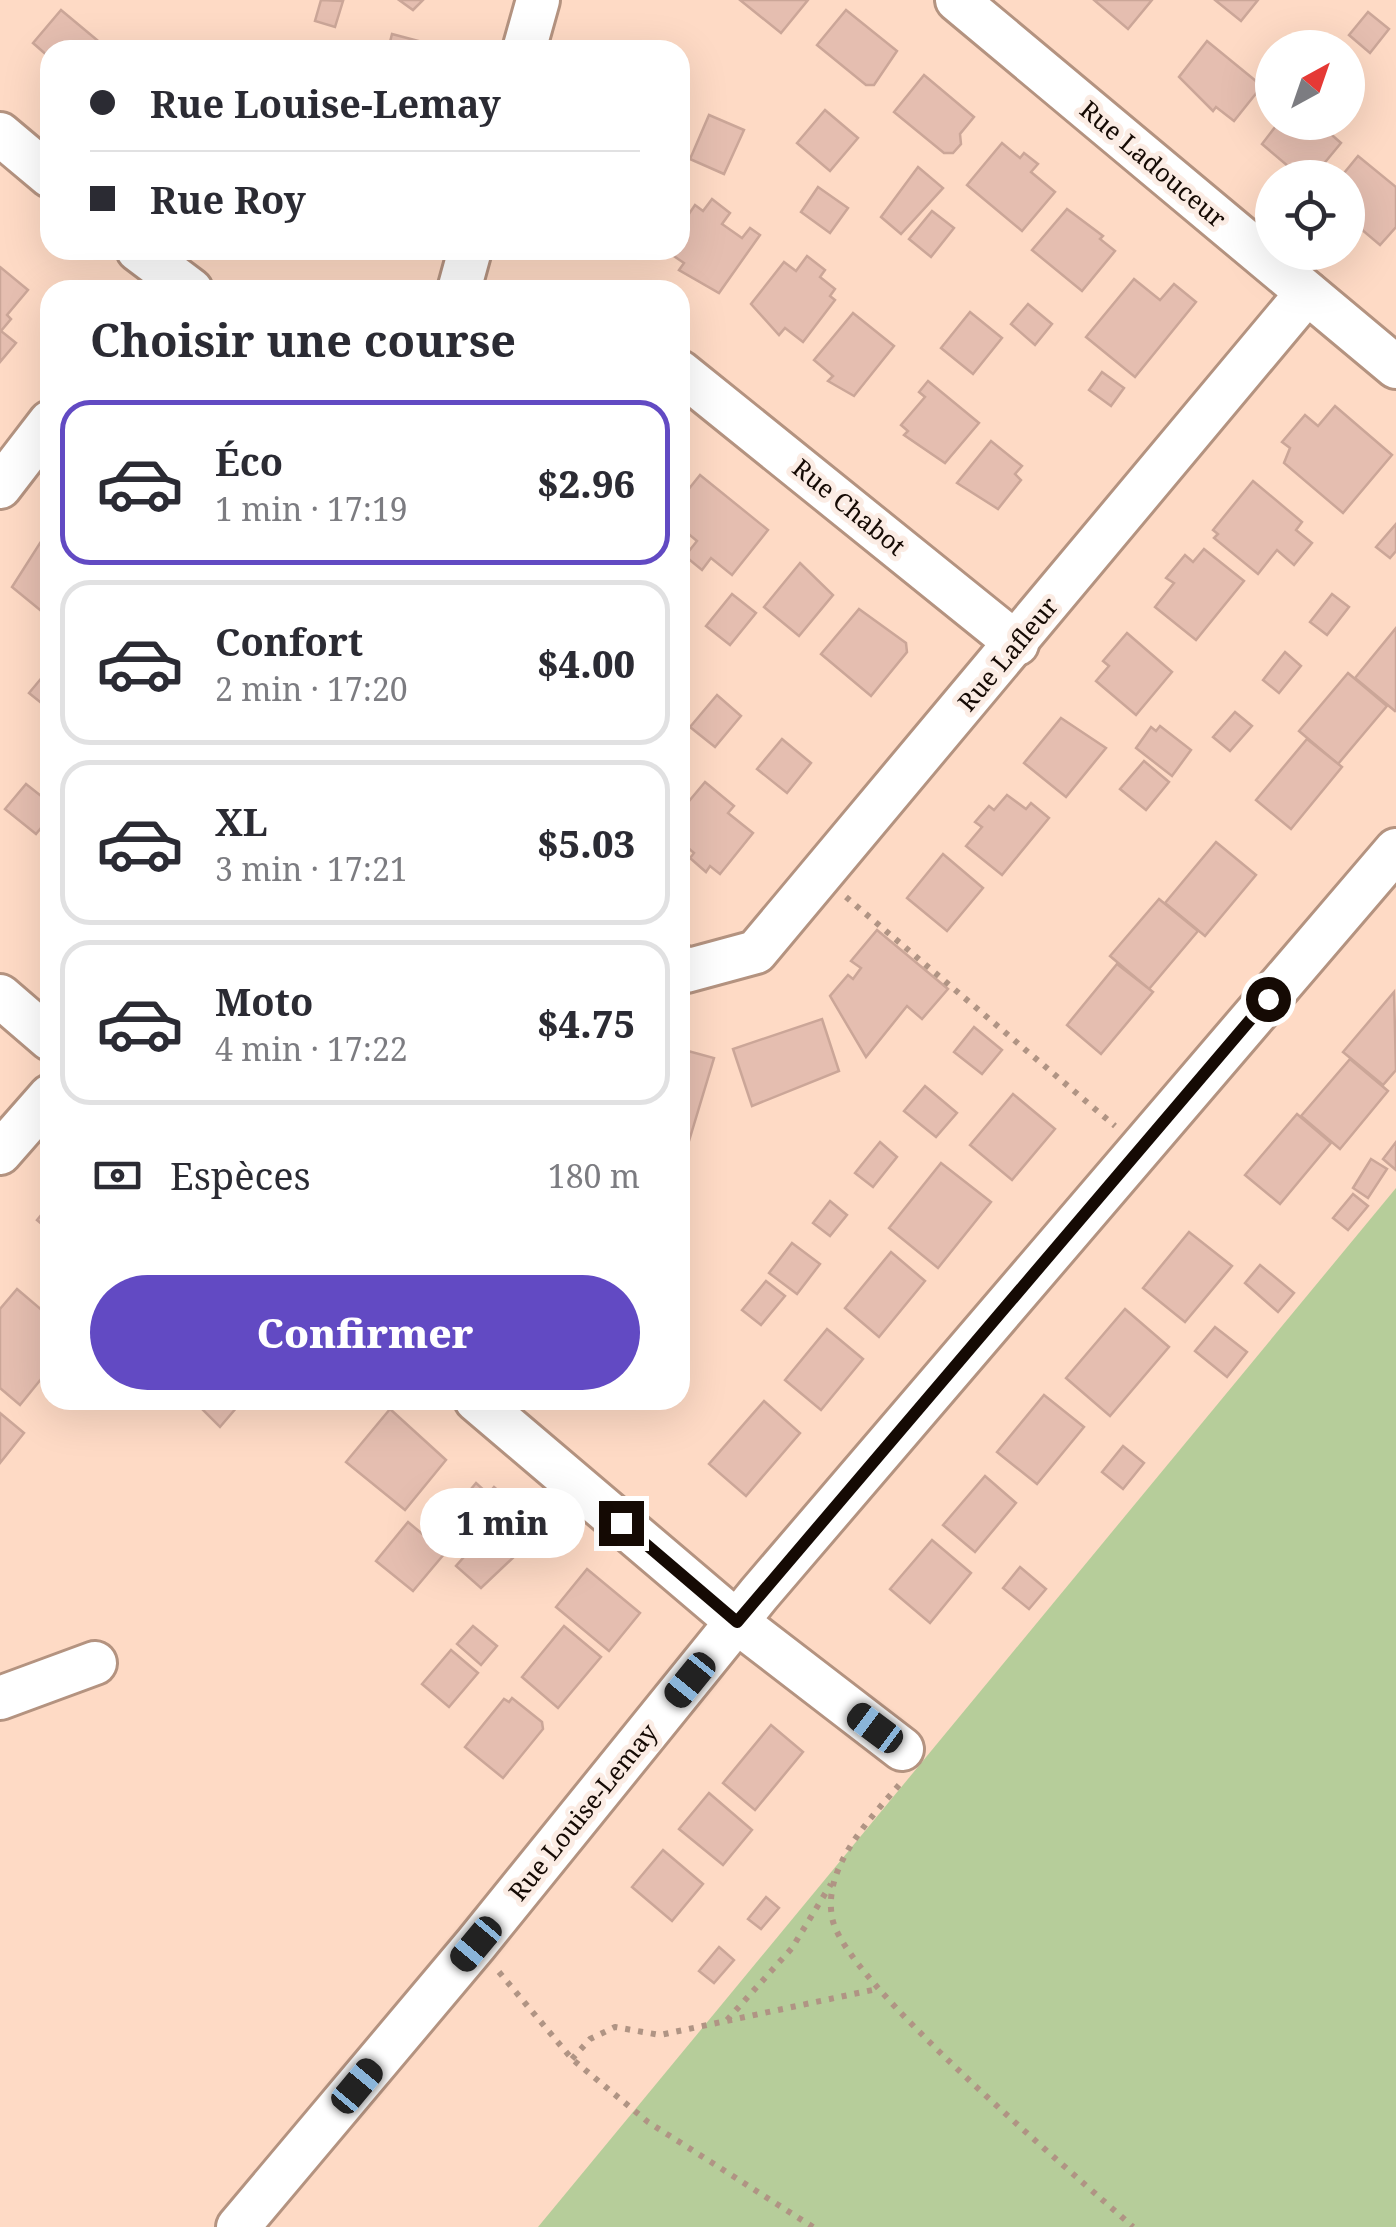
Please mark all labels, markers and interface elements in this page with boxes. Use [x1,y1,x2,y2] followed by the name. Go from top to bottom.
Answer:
[1255,30,1365,140] north arrow
[1255,30,1365,270] map controls
[150,77,501,129] text: Rue Louise-Lemay
[1073,92,1234,234] street label: Rue Ladouceur
[1255,160,1365,270] button: locate
[150,173,306,225] text: Rue Roy
[90,309,516,370] text: Choisir une course
[215,435,283,487] text: Éco
[95,438,185,528] icon: car
[786,450,913,562] street label: Rue Chabot
[537,457,635,509] text: $2.96
[215,487,408,530] text: 1 min · 17:19
[949,589,1065,718] street label: Rue Lafleur
[215,615,363,667] text: Confort
[95,618,185,708] icon: car
[537,637,635,689] text: $4.00
[215,667,408,710] text: 2 min · 17:20
[215,795,268,847] text: XL
[95,798,185,888] icon: car
[537,817,635,869] text: $5.03
[215,847,408,890] text: 3 min · 17:21
[215,975,313,1027] text: Moto
[1246,977,1291,1022] route start
[95,978,185,1068] icon: car
[537,997,635,1049] text: $4.75
[215,1027,408,1070] text: 4 min · 17:22
[90,1148,145,1203] icon: cash
[170,1149,311,1201] text: Espèces
[548,1154,640,1197] text: 180 m
[90,1275,640,1390] button: Confirmer
[421,1488,586,1558] callout: 1 min
[457,1501,548,1544] text: 1 min
[599,1501,644,1546] route end
[659,1647,721,1713] car
[842,1698,908,1758] car
[500,1715,665,1907] street label: Rue Louise-Lemay
[445,1911,507,1977] car
[326,2053,388,2119] car

